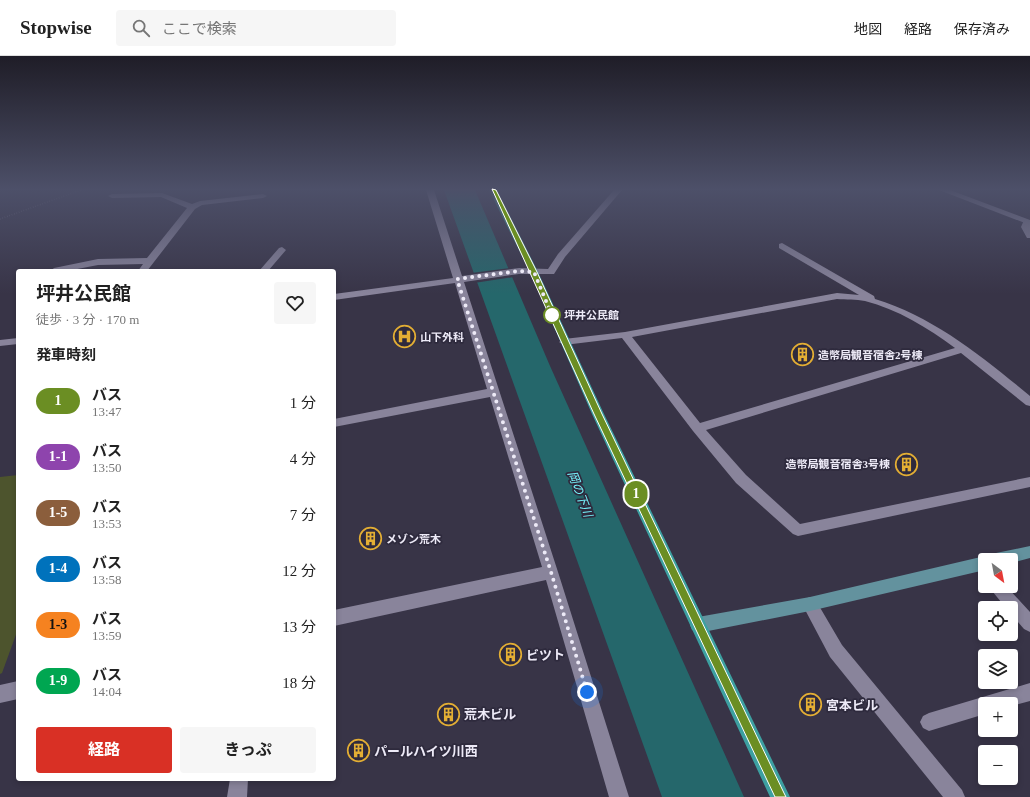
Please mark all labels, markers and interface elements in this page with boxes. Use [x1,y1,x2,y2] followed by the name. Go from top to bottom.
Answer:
[116,10,396,46] search box
[20,17,92,38] text: Stopwise
[130,17,152,39] icon: search
[162,21,237,37] text: ここで検索
[854,22,882,37] text: 地図
[904,22,932,37] text: 経路
[954,22,1010,37] text: 保存済み
[274,282,316,324] button: heart
[36,283,131,304] text: 坪井公民館
[543,306,561,324] marker: 坪井公民館
[564,309,619,321] place label: 坪井公民館
[36,312,139,327] text: 徒歩 · 3 分 · 170 m
[391,324,417,350] hospital icon: 山下外科
[420,331,464,343] place label: 山下外科
[789,342,815,368] building icon: 造幣局観音宿舎2号棟
[36,347,96,363] text: 発車時刻
[818,349,923,361] place label: 造幣局観音宿舎2号棟
[92,387,122,403] text: バス
[55,393,62,408] text: 1
[290,395,316,411] text: 1 分
[92,404,122,419] text: 13:47
[92,443,122,459] text: バス
[49,449,67,464] text: 1-1
[290,451,316,467] text: 4 分
[893,451,919,477] building icon: 造幣局観音宿舎3号棟
[786,458,890,470] place label: 造幣局観音宿舎3号棟
[92,460,122,475] text: 13:50
[565,469,596,521] water label: 岡の下川
[623,481,649,507] line badge: 1
[633,486,640,501] text: 1
[92,499,122,515] text: バス
[49,505,67,520] text: 1-5
[290,507,316,523] text: 7 分
[92,516,122,531] text: 13:53
[358,526,384,552] building icon: メゾン荒木
[386,533,441,545] place label: メゾン荒木
[978,553,1018,593] north arrow
[978,553,1018,785] map controls
[92,555,122,571] text: バス
[49,561,67,576] text: 1-4
[282,563,316,579] text: 12 分
[92,572,122,587] text: 13:58
[978,601,1018,641] button: locate
[92,611,122,627] text: バス
[49,617,67,632] text: 1-3
[282,619,316,635] text: 13 分
[92,628,122,643] text: 13:59
[498,642,524,668] building icon: ビツト
[526,648,565,663] place label: ビツト
[978,649,1018,689] button: layers
[92,667,122,683] text: バス
[49,673,67,688] text: 1-9
[282,675,316,691] text: 18 分
[577,682,597,702] your location
[92,684,122,699] text: 14:04
[797,692,823,718] building icon: 宮本ビル
[978,697,1018,737] button: +
[826,698,878,713] place label: 宮本ビル
[436,701,462,727] building icon: 荒木ビル
[464,707,516,722] place label: 荒木ビル
[36,727,172,773] button: 経路
[180,727,316,773] button: きっぷ
[346,738,372,764] building icon: パールハイツ川西
[374,744,478,759] place label: パールハイツ川西
[978,745,1018,785] button: −

